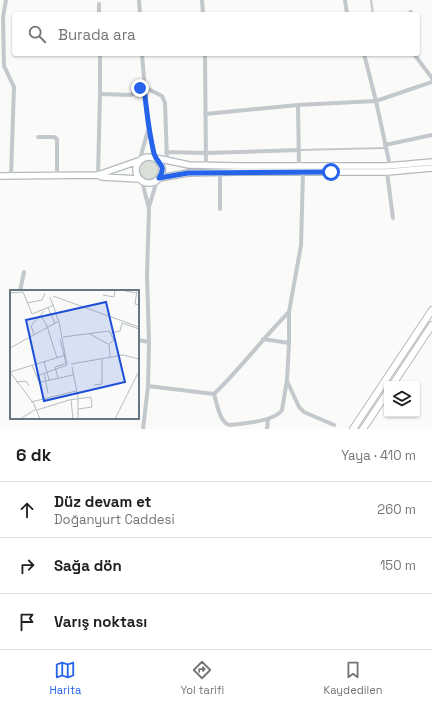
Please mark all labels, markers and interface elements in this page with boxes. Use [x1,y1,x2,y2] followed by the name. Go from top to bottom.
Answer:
[12,12,420,56] search box
[26,23,48,45] icon: search
[58,25,136,44] text: Burada ara
[131,79,149,97] route end
[322,163,340,181] route start
[10,290,139,419] inset map
[384,381,420,417] map controls
[384,381,420,417] button: layers
[16,444,51,466] text: 6 dk
[341,447,416,464] text: Yaya · 410 m
[54,492,151,511] text: Düz devam et
[16,499,38,521] icon: ahead
[377,501,416,518] text: 260 m
[54,511,175,528] text: Doğanyurt Caddesi
[16,555,38,577] icon: right
[54,556,122,575] text: Sağa dön
[380,557,416,574] text: 150 m
[16,611,38,633] icon: arrive
[54,612,147,631] text: Varış noktası
[50,659,81,697] tab: Harita
[180,659,224,697] tab: Yol tarifi
[323,659,382,697] tab: Kaydedilen

